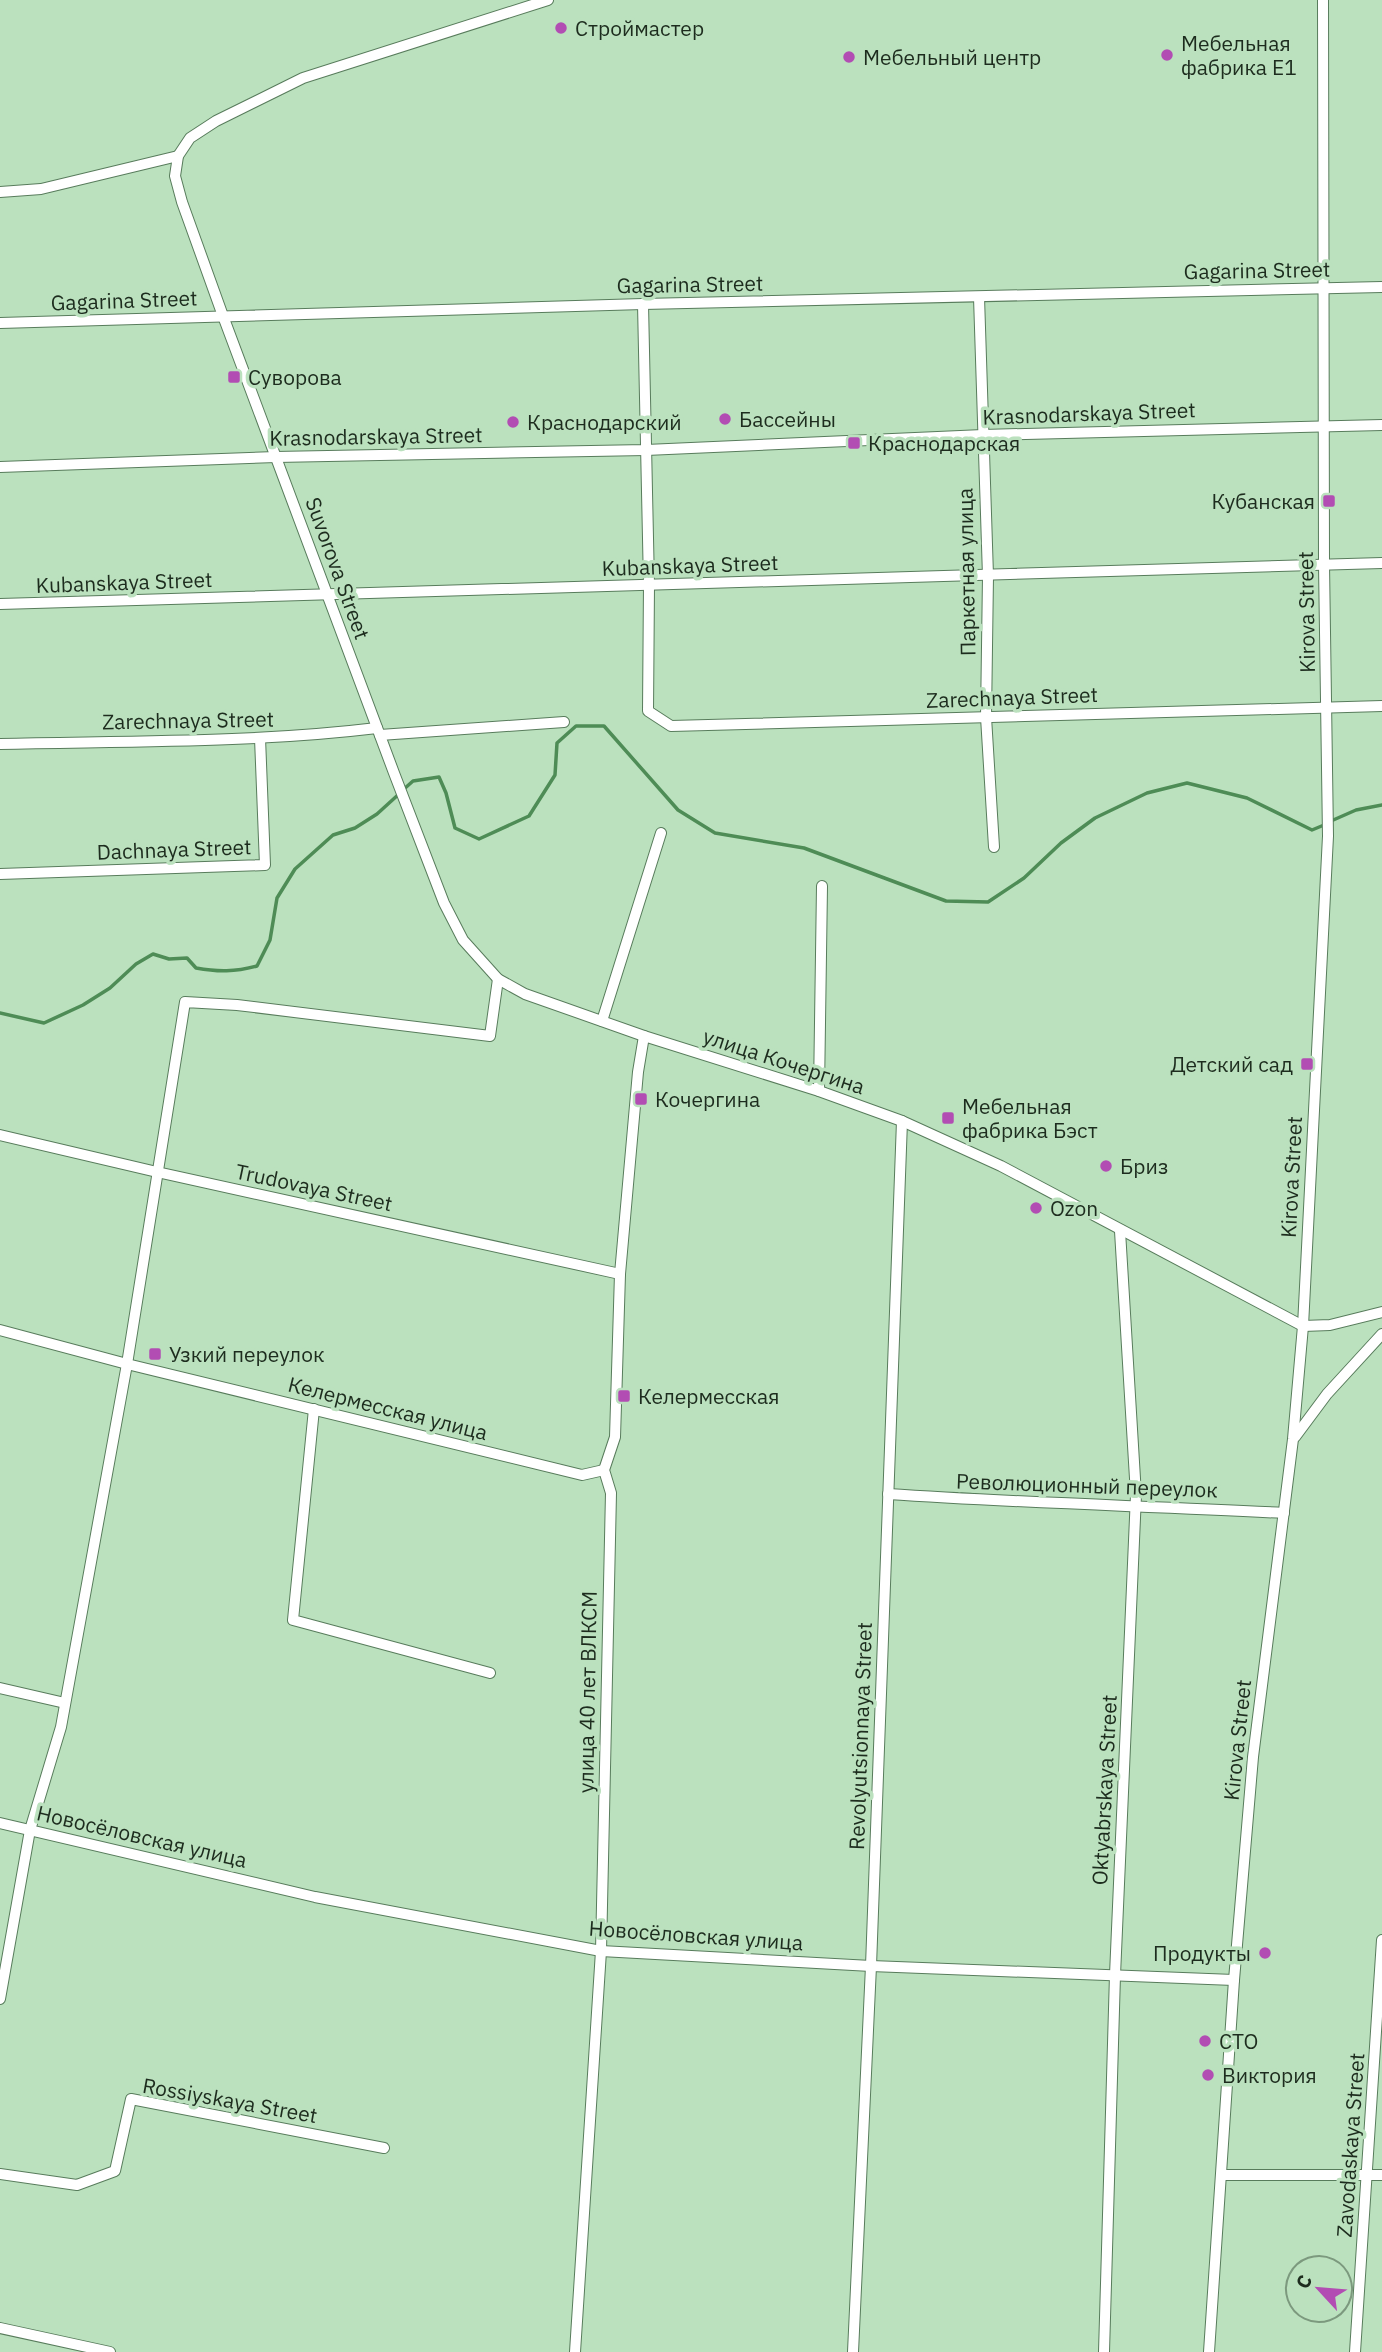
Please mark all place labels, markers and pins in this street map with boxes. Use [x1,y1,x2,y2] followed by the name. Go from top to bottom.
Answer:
[575,14,704,42] place label: Строймастер
[553,20,569,36] marker: Строймастер
[1181,29,1297,81] place label: Мебельная фабрика Е1
[863,43,1041,71] place label: Мебельный центр
[1159,47,1175,63] marker: Мебельная фабрика Е1
[841,49,857,65] marker: Мебельный центр
[248,363,342,391] place label: Суворова
[226,369,242,385] marker: Суворова
[739,405,836,433] place label: Бассейны
[527,408,682,436] place label: Краснодарский
[717,411,733,427] marker: Бассейны
[505,414,521,430] marker: Краснодарский
[868,429,1020,457] place label: Краснодарская
[846,435,862,451] marker: Краснодарская
[1211,487,1315,515] place label: Кубанская
[1321,493,1337,509] marker: Кубанская
[1170,1050,1293,1078] place label: Детский сад
[1299,1056,1315,1072] marker: Детский сад
[655,1086,760,1112] place label: Кочергина
[633,1091,649,1107] marker: Кочергина
[962,1092,1098,1144] place label: Мебельная фабрика Бэст
[940,1110,956,1126] marker: Мебельная фабрика Бэст
[1120,1152,1168,1180] place label: Бриз
[1098,1158,1114,1174] marker: Бриз
[1050,1194,1098,1222] place label: Ozon
[1028,1200,1044,1216] marker: Ozon
[169,1340,325,1368] place label: Узкий переулок
[147,1346,163,1362] marker: Узкий переулок
[638,1382,779,1410] place label: Келермесская
[616,1388,632,1404] marker: Келермесская
[1153,1939,1251,1967] place label: Продукты
[1257,1945,1273,1961] marker: Продукты
[1219,2027,1258,2055] place label: СТО
[1197,2033,1213,2049] marker: СТО
[1222,2061,1317,2089] place label: Виктория
[1200,2067,1216,2083] marker: Виктория

